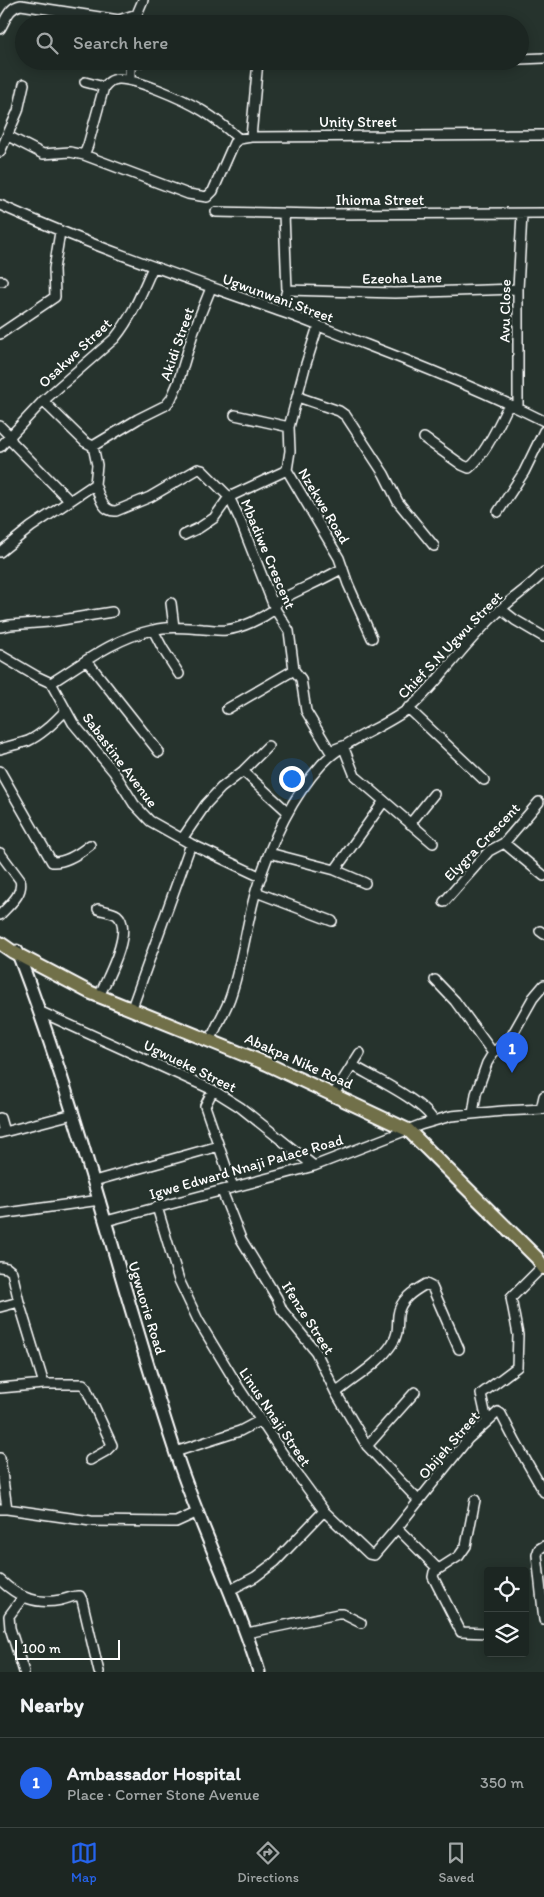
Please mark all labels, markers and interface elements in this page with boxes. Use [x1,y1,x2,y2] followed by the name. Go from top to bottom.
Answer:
[15,15,529,70] search box
[33,29,61,57] icon: search
[73,31,168,54] text: Search here
[319,113,397,131] street label: Unity Street
[336,191,425,209] street label: Ihioma Street
[362,268,442,288] street label: Ezeoha Lane
[220,269,337,327] street label: Ugwunwani Street
[495,279,515,343] street label: Avu Close
[156,305,198,383] street label: Akidi Street
[35,314,116,391] street label: Osakwe Street
[294,465,354,548] street label: Nzekwe Road
[237,496,299,612] street label: Mbadiwe Crescent
[394,587,506,703] street label: Chief S.N Ugwu Street
[78,709,162,811] street label: Sabastine Avenue
[279,766,305,792] your location
[440,799,524,885] street label: Elygra Crescent
[242,1029,356,1093] street label: Abakpa Nike Road
[496,1032,528,1073] pin: 1
[141,1036,240,1096] street label: Ugwueke Street
[147,1131,345,1203] street label: Igwe Edward Nnaji Palace Road
[124,1259,170,1358] street label: Ugwuorie Road
[278,1278,338,1358] street label: Ifenze Street
[235,1364,315,1470] street label: Linus Nnaji Street
[415,1407,484,1483] street label: Obijeh Street
[484,1567,529,1657] map controls
[484,1567,529,1612] button: locate
[484,1612,529,1657] button: layers
[15,1637,120,1660] scale bar
[22,1640,61,1657] text: 100 m
[20,1692,84,1717] text: Nearby
[67,1762,241,1785] text: Ambassador Hospital
[32,1773,40,1792] text: 1
[480,1773,524,1792] text: 350 m
[67,1785,260,1804] text: Place · Corner Stone Avenue
[70,1839,98,1886] tab: Map
[237,1839,299,1886] tab: Directions
[438,1839,474,1886] tab: Saved

